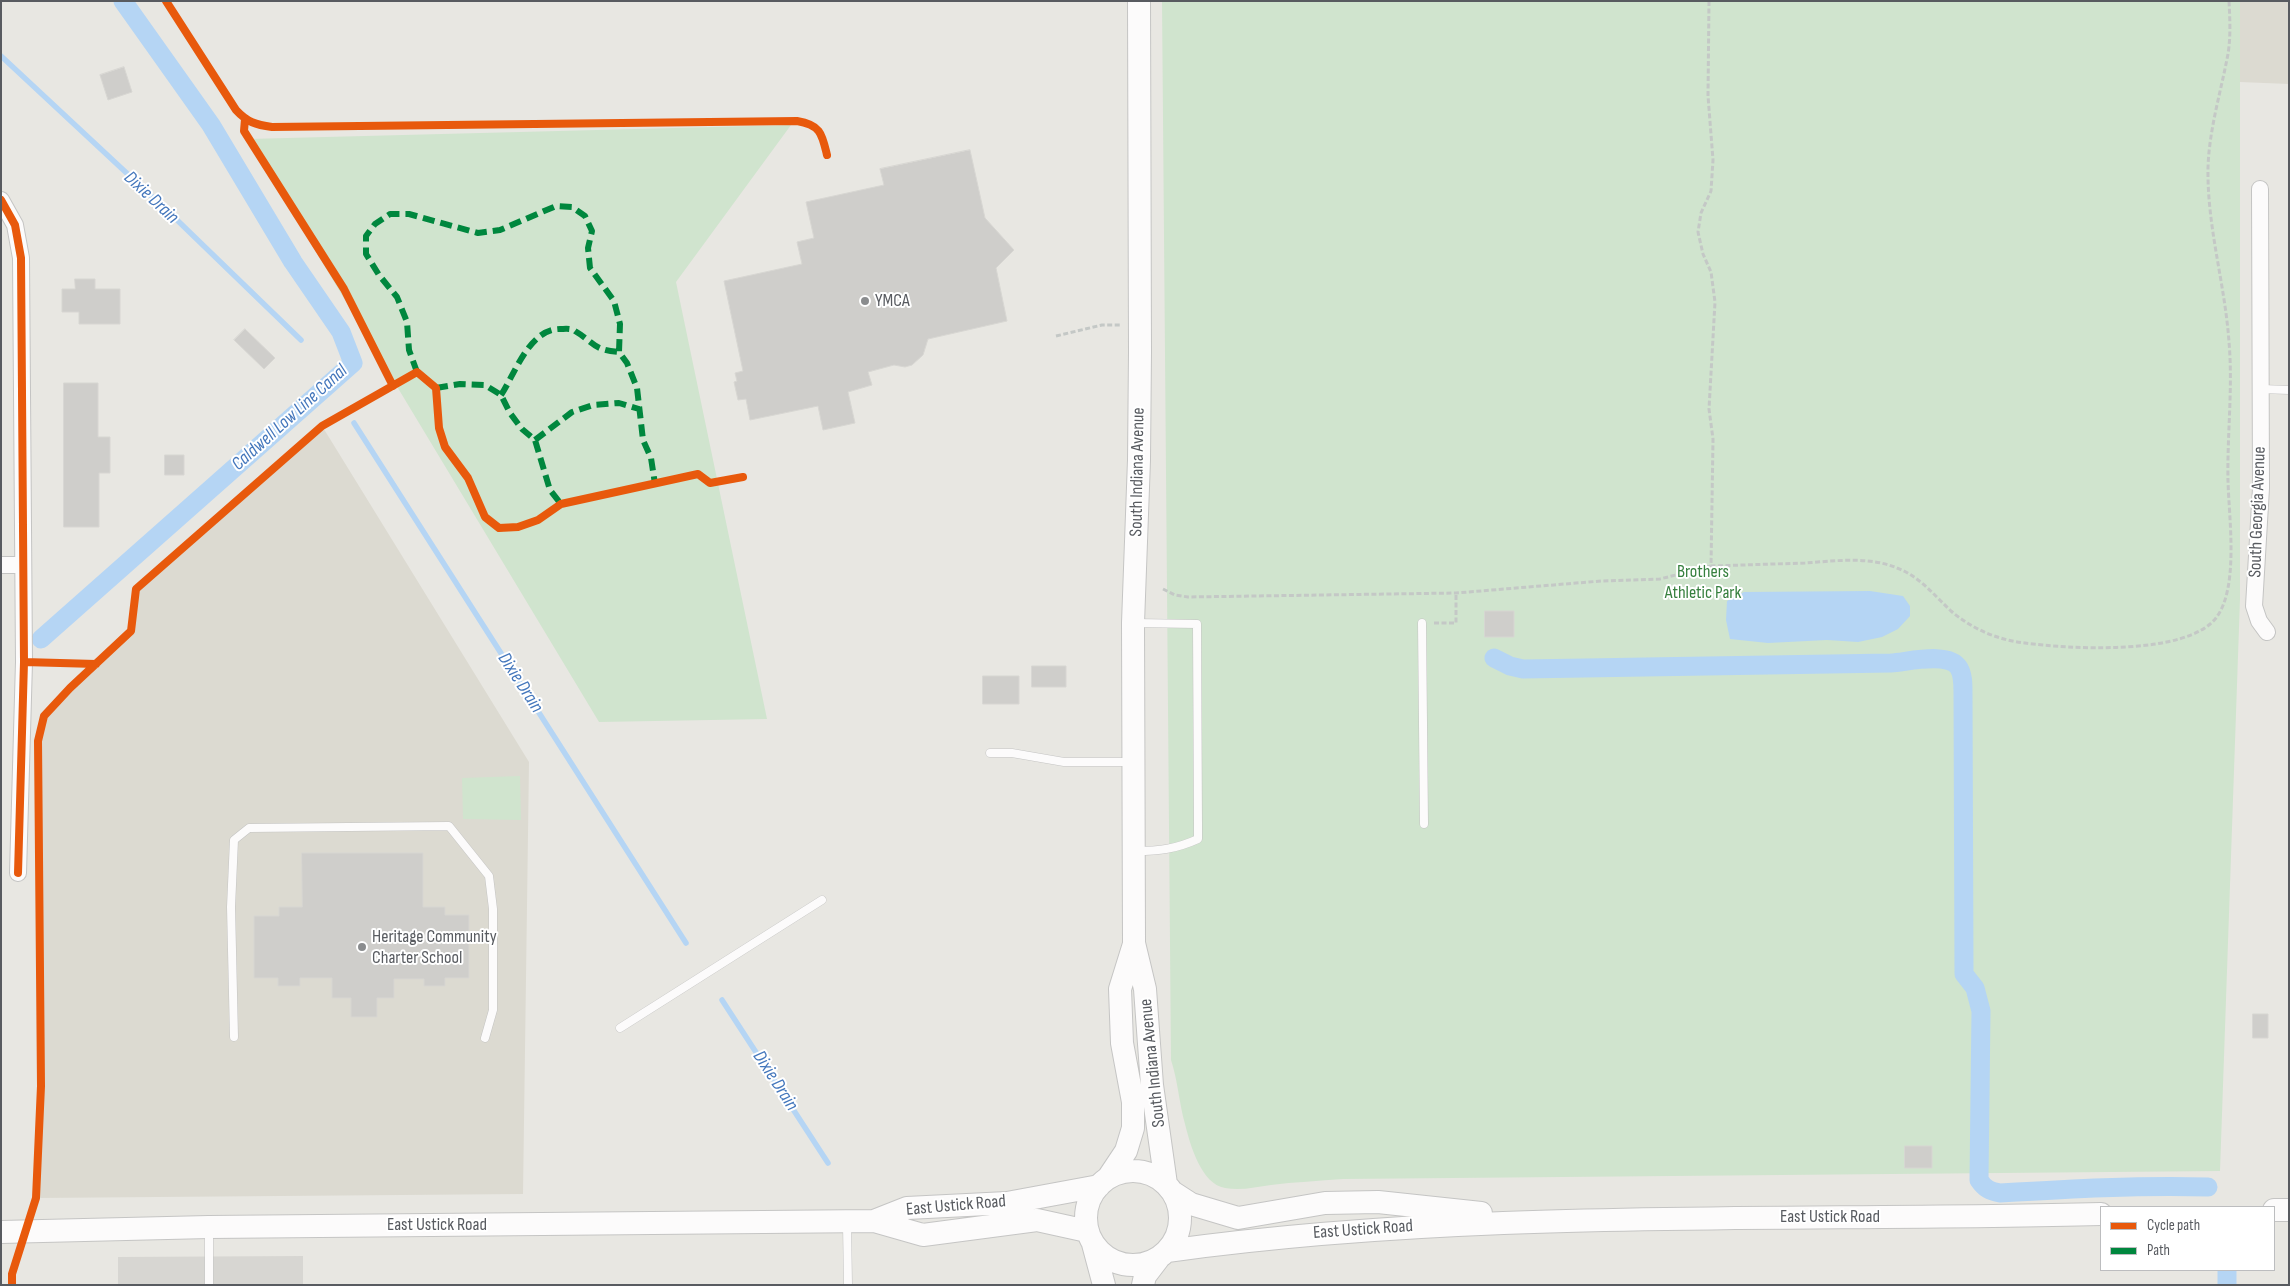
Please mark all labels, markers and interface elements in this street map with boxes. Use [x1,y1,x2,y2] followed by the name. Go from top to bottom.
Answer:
[119,167,183,229] water label: Dixie Drain
[875,290,910,312] place label: YMCA
[859,295,871,307] marker: YMCA
[227,360,353,476] water label: Caldwell Low Line Canal
[1126,407,1150,537] street label: South Indiana Avenue
[2245,446,2271,578] street label: South Georgia Avenue
[1665,561,1741,604] park label: Brothers Athletic Park
[492,649,548,717] water label: Dixie Drain
[372,926,497,969] place label: Heritage Community Charter School
[356,941,368,953] marker: Heritage Community Charter School
[1135,998,1171,1128] street label: South Indiana Avenue
[747,1047,803,1115] water label: Dixie Drain
[905,1191,1007,1221] street label: East Ustick Road
[1780,1206,1880,1228] street label: East Ustick Road
[2100,1206,2275,1271] legend
[387,1214,487,1236] street label: East Ustick Road
[1312,1216,1414,1244] street label: East Ustick Road
[2147,1216,2200,1235] text: Cycle path
[2147,1241,2170,1260] text: Path

